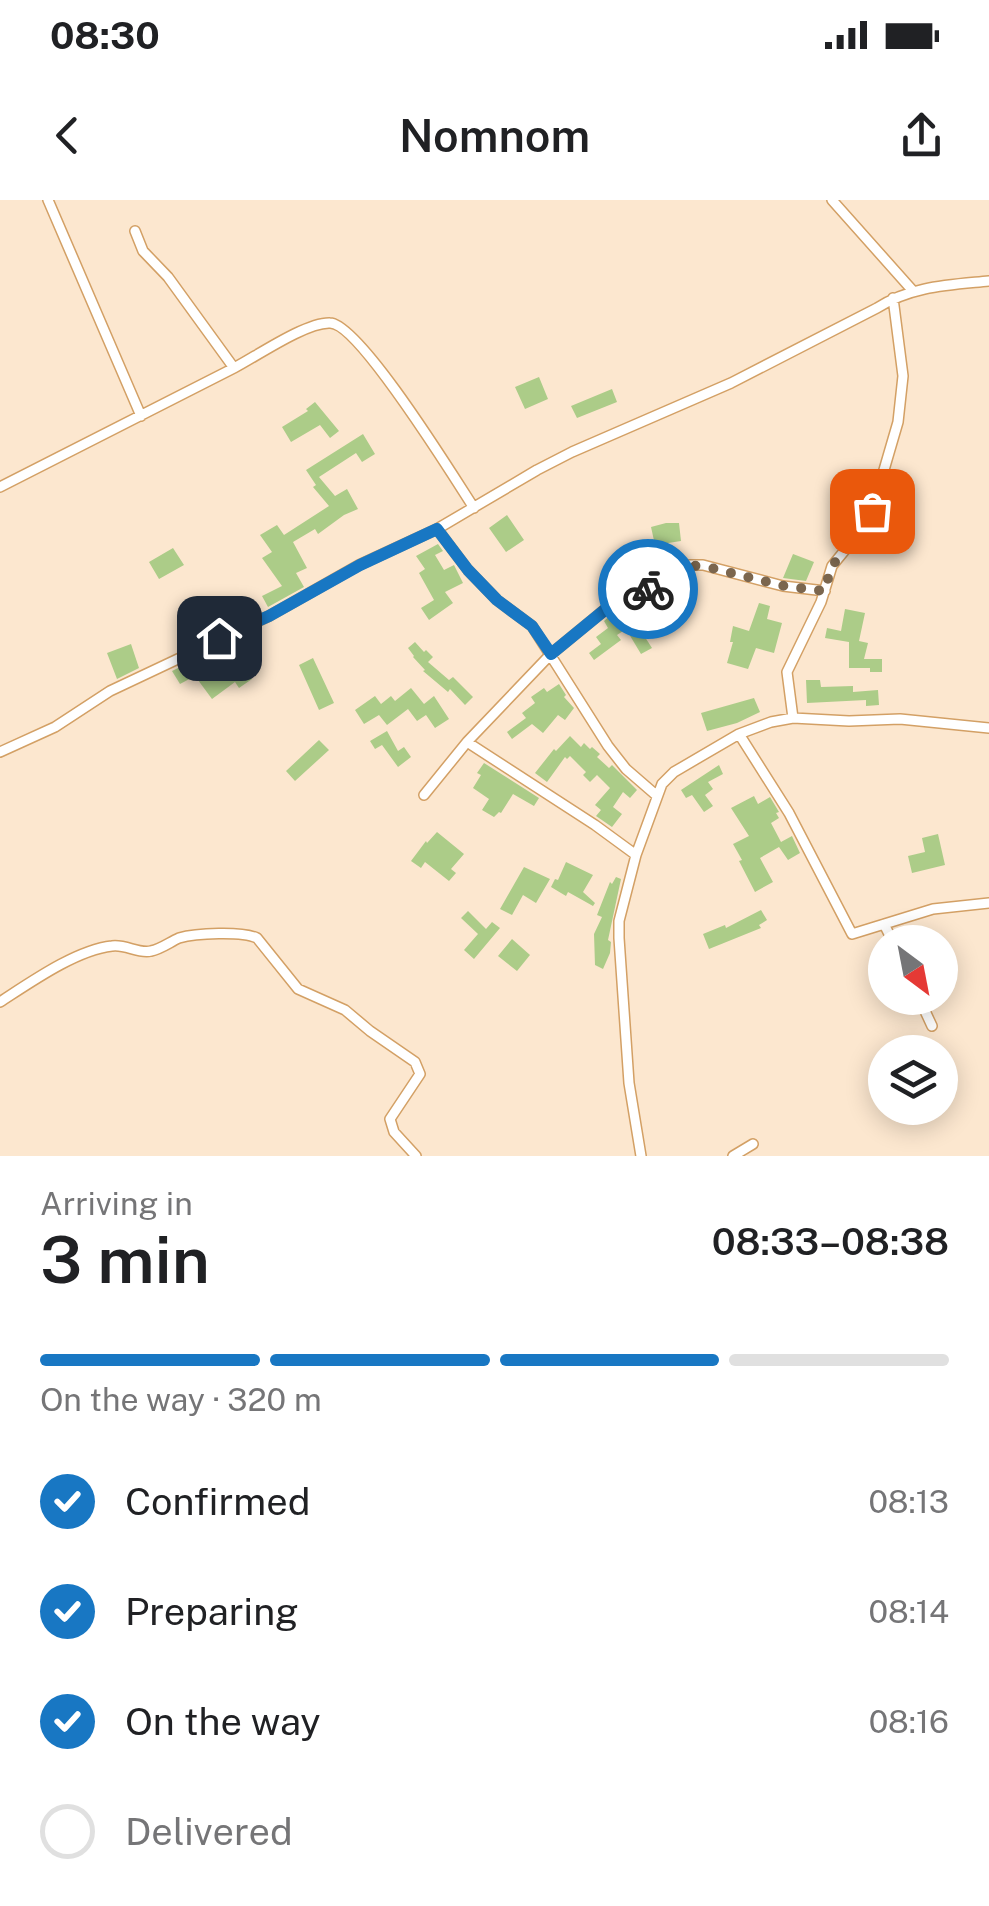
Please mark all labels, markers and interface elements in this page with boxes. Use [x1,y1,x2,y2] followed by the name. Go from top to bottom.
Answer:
[50,13,160,58] text: 08:30
[40,108,95,163] icon: back
[894,108,949,163] icon: share
[399,109,590,162] text: Nomnom
[830,469,915,554] pin
[845,484,900,539] icon: bag
[598,539,698,639] courier
[621,562,676,617] icon: bike
[177,596,262,681] pin
[192,611,247,666] icon: home
[868,925,958,1015] north arrow
[868,925,958,1125] map controls
[868,1035,958,1125] button: layers
[40,1185,193,1222] text: Arriving in
[712,1219,949,1264] text: 08:33–08:38
[40,1221,210,1298] text: 3 min
[40,1381,322,1418] text: On the way · 320 m
[40,1474,95,1529] icon: check
[125,1479,310,1524] text: Confirmed
[869,1483,949,1520] text: 08:13
[40,1584,95,1639] icon: check
[125,1589,299,1634] text: Preparing
[869,1593,949,1630] text: 08:14
[40,1694,95,1749] icon: check
[125,1699,321,1744] text: On the way
[869,1703,949,1740] text: 08:16
[125,1809,293,1854] text: Delivered

